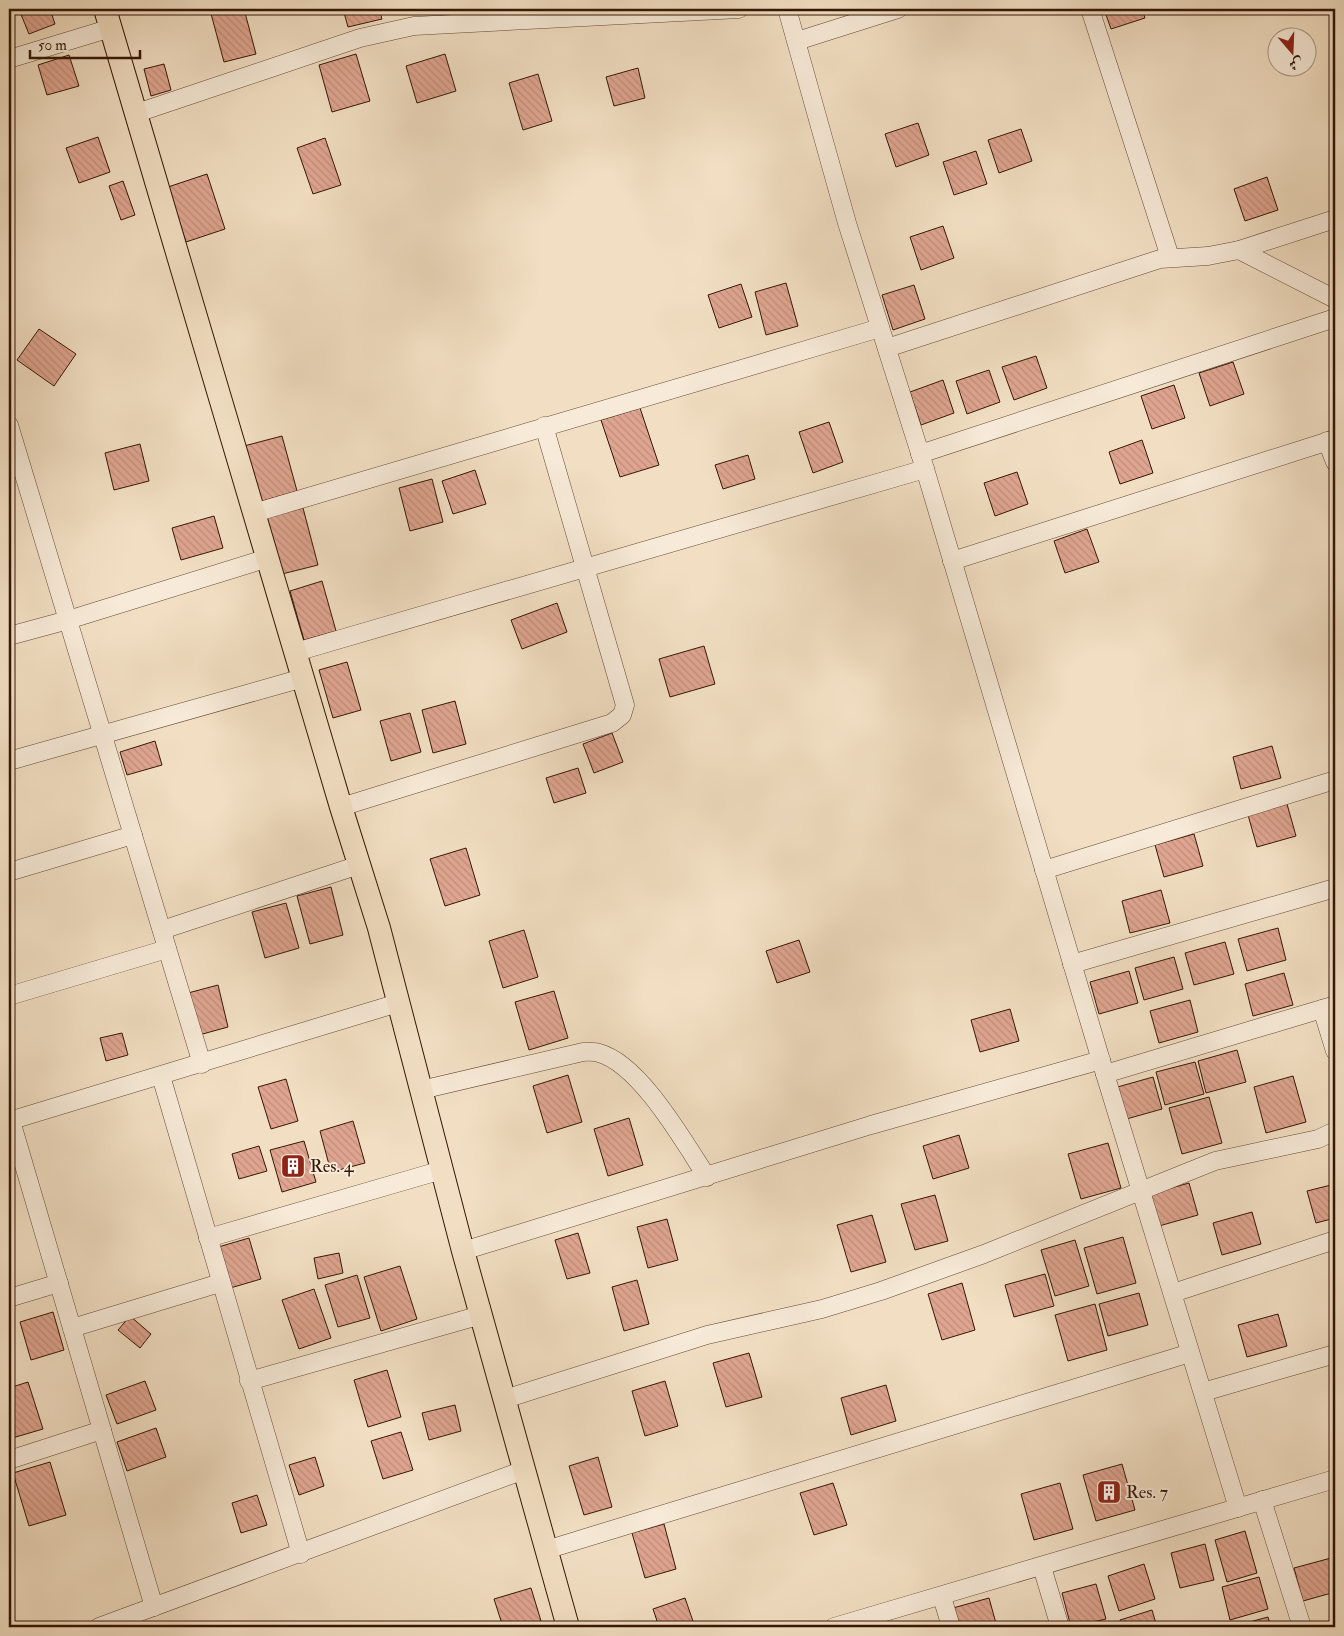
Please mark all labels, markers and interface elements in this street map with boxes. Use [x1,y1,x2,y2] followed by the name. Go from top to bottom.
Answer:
[30,28,140,60] scale bar
[1266,28,1316,78] north arrow
[38,36,67,55] text: 50 m
[1287,54,1305,74] text: ش
[280,1153,306,1179] building icon: Res. 4
[310,1155,355,1178] place label: Res. 4
[1096,1479,1122,1505] building icon: Res. 7
[1126,1481,1168,1504] place label: Res. 7

